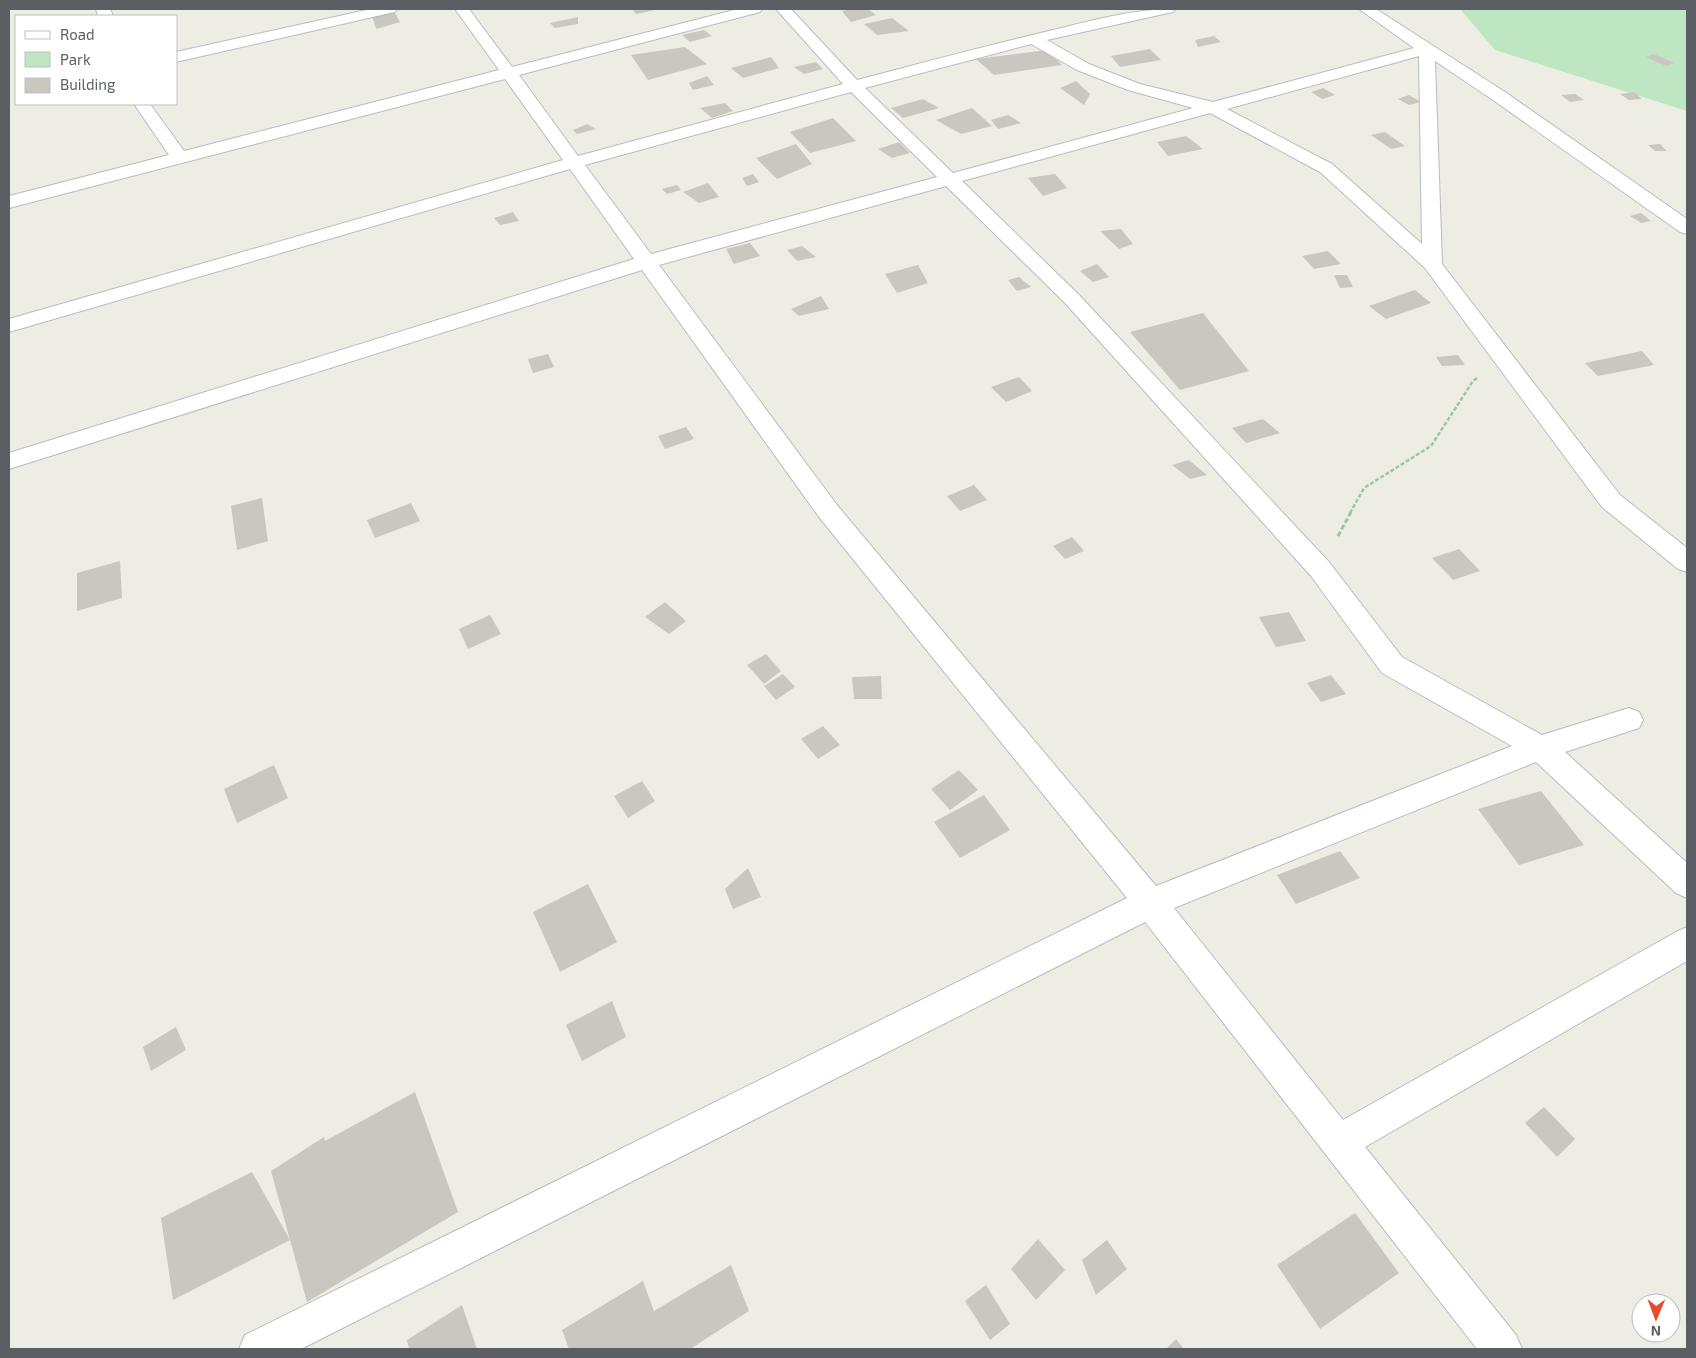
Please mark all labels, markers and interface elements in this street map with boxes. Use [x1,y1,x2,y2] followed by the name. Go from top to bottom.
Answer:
[15,15,178,105] legend
[60,25,95,43] text: Road
[60,50,91,68] text: Park
[60,75,116,93] text: Building
[1631,1293,1681,1343] north arrow
[1651,1323,1661,1340] text: N

